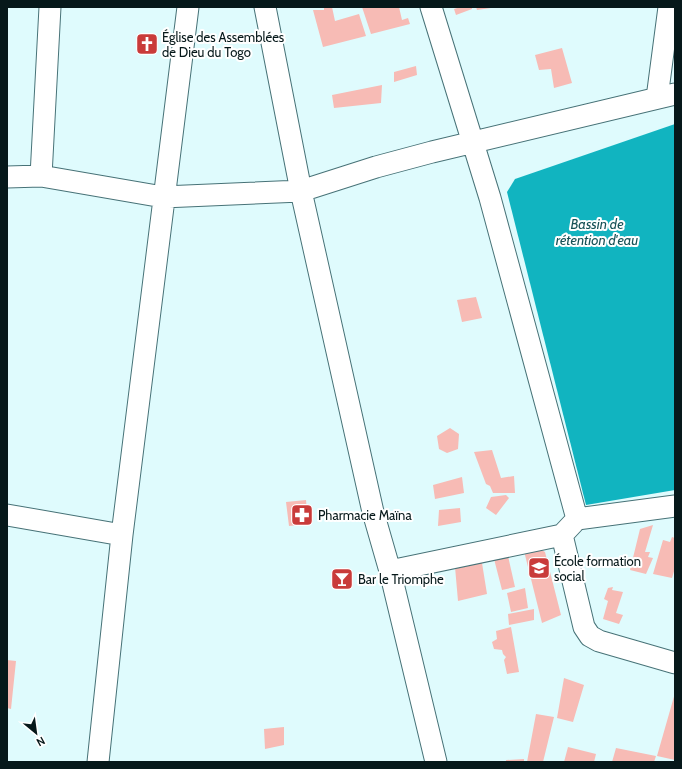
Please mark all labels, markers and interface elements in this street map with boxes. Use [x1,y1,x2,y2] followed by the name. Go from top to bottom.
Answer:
[162,28,285,60] place label: Église des Assemblées de Dieu du Togo
[134,31,160,57] church icon: Église des Assemblées de Dieu du Togo
[556,215,638,249] water label: Bassin de rétention d'eau
[289,502,315,528] pharmacy icon: Pharmacie Maïna
[318,507,412,523] place label: Pharmacie Maïna
[554,552,641,584] place label: École formation social
[526,555,552,581] school or university icon: École formation social
[329,566,355,592] bar icon: Bar le Triomphe
[358,571,444,587] place label: Bar le Triomphe
[16,713,56,753] north arrow
[34,734,48,750] text: N

